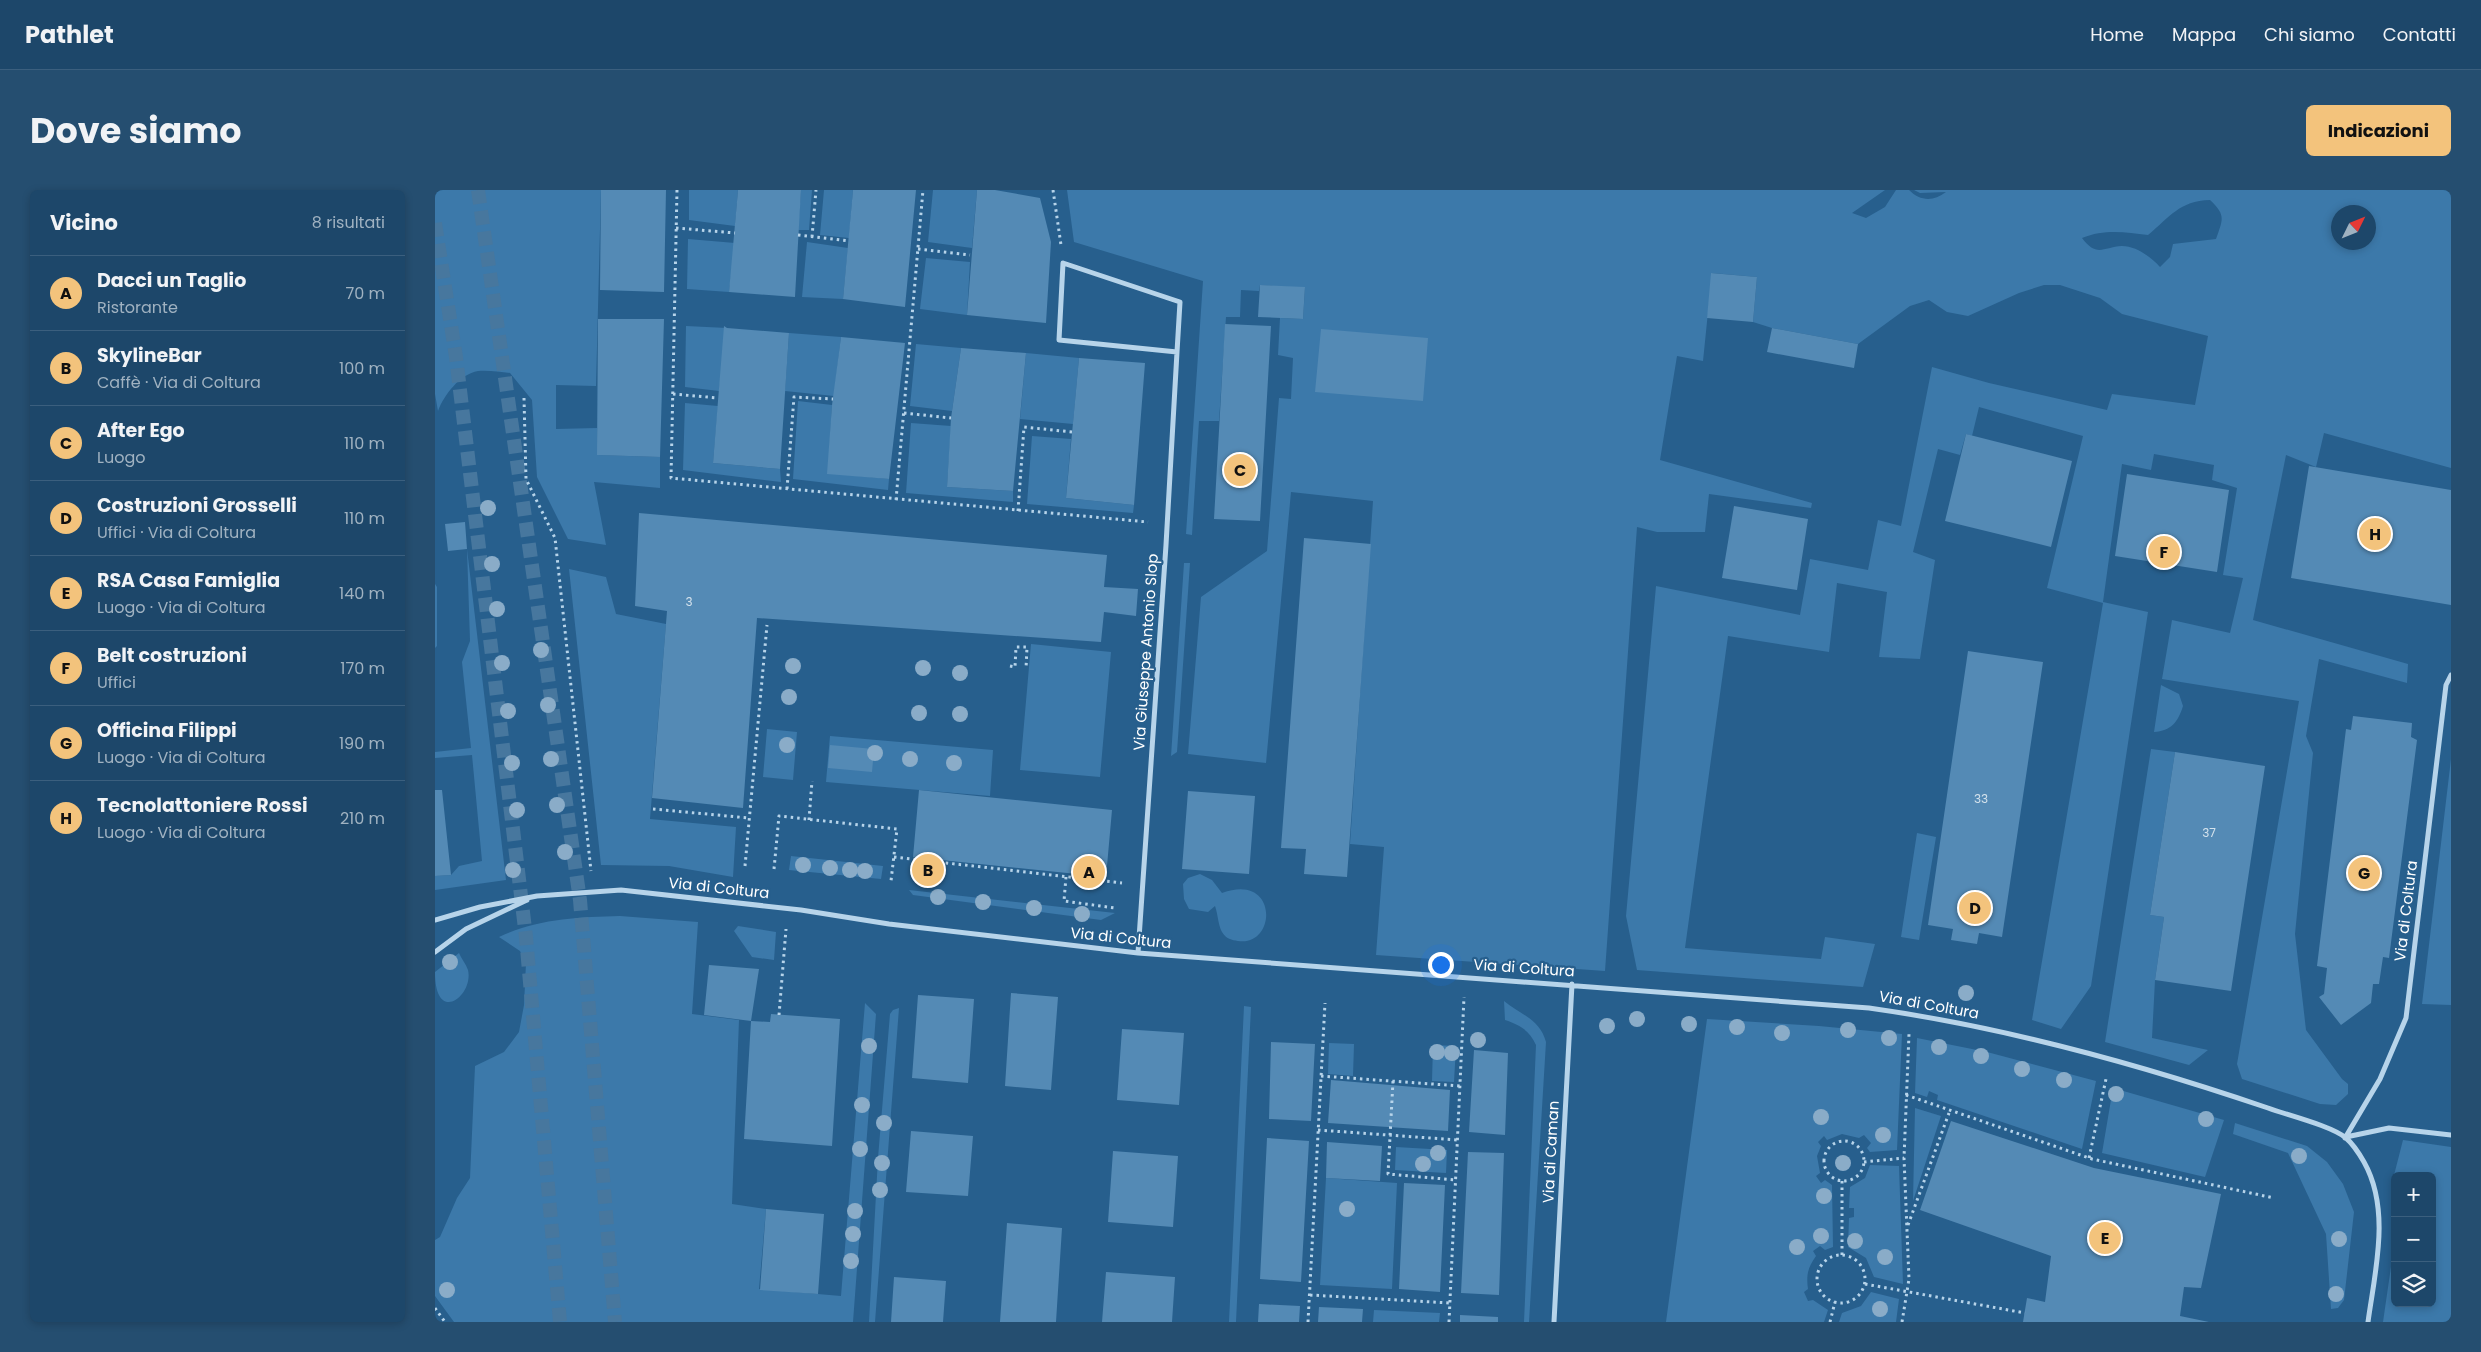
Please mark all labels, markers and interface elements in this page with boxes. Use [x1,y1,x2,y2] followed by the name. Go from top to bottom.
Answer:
[25,18,114,51] text: Pathlet
[2090,22,2144,47] text: Home
[2172,22,2236,47] text: Mappa
[2264,22,2355,47] text: Chi siamo
[2383,22,2456,47] text: Contatti
[2306,105,2451,156] button: Indicazioni
[30,106,242,155] text: Dove siamo
[2331,205,2376,250] north arrow
[50,208,118,237] text: Vicino
[312,211,385,234] text: 8 risultati
[97,267,246,294] text: Dacci un Taglio
[60,282,72,305] text: A
[345,282,385,305] text: 70 m
[97,296,178,319] text: Ristorante
[97,342,202,369] text: SkylineBar
[61,357,71,380] text: B
[339,357,385,380] text: 100 m
[97,371,261,394] text: Caffè · Via di Coltura
[97,417,185,444] text: After Ego
[60,432,72,455] text: C
[344,432,385,455] text: 110 m
[97,446,145,469] text: Luogo
[1224,451,1256,489] pin: C
[97,492,297,519] text: Costruzioni Grosselli
[60,507,72,530] text: D
[344,507,385,530] text: 110 m
[2359,515,2391,553] pin: H
[97,521,256,544] text: Uffici · Via di Coltura
[2148,533,2180,571] pin: F
[1128,553,1163,751] street label: Via Giuseppe Antonio Slop
[97,567,280,594] text: RSA Casa Famiglia
[62,582,70,605] text: E
[339,582,385,605] text: 140 m
[685,593,693,610] house number: 3
[97,596,266,619] text: Luogo · Via di Coltura
[97,642,247,669] text: Belt costruzioni
[62,657,70,680] text: F
[340,657,385,680] text: 170 m
[97,671,136,694] text: Uffici
[97,717,237,744] text: Officina Filippi
[60,732,72,755] text: G
[339,732,385,755] text: 190 m
[97,746,266,769] text: Luogo · Via di Coltura
[1974,790,1988,807] house number: 33
[97,792,308,819] text: Tecnolattoniere Rossi
[60,807,72,830] text: H
[340,807,385,830] text: 210 m
[97,821,266,844] text: Luogo · Via di Coltura
[2202,824,2216,841] house number: 37
[912,851,944,889] pin: B
[1073,853,1105,891] pin: A
[2348,854,2380,892] pin: G
[2389,859,2422,963] street label: Via di Coltura
[667,872,771,903] street label: Via di Coltura
[1959,889,1991,927] pin: D
[1069,922,1173,953] street label: Via di Coltura
[1428,952,1454,978] your location
[1473,953,1575,982] street label: Via di Coltura
[1877,985,1981,1024] street label: Via di Coltura
[1537,1100,1564,1204] street label: Via di Caman
[2391,1172,2436,1307] map controls
[2391,1172,2436,1217] button: +
[2391,1217,2436,1262] button: −
[2089,1219,2121,1257] pin: E
[2391,1262,2436,1307] button: layers

